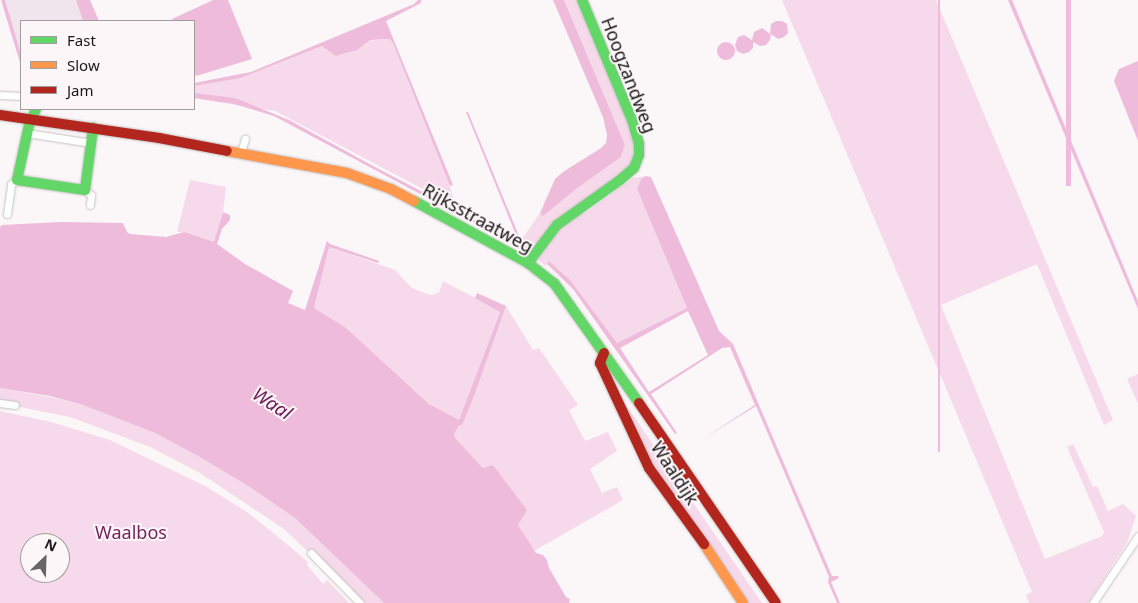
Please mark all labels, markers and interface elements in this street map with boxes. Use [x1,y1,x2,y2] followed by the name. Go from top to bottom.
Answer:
[597,14,661,136] street label: Hoogzandweg
[20,20,195,110] legend
[67,30,96,50] text: Fast
[67,55,100,75] text: Slow
[67,80,94,100] text: Jam
[419,179,537,257] street label: Rijksstraatweg
[248,383,296,425] water label: Waal
[647,437,703,509] street label: Waaldijk
[95,521,167,543] park label: Waalbos
[20,533,70,583] north arrow
[42,534,60,556] text: N

